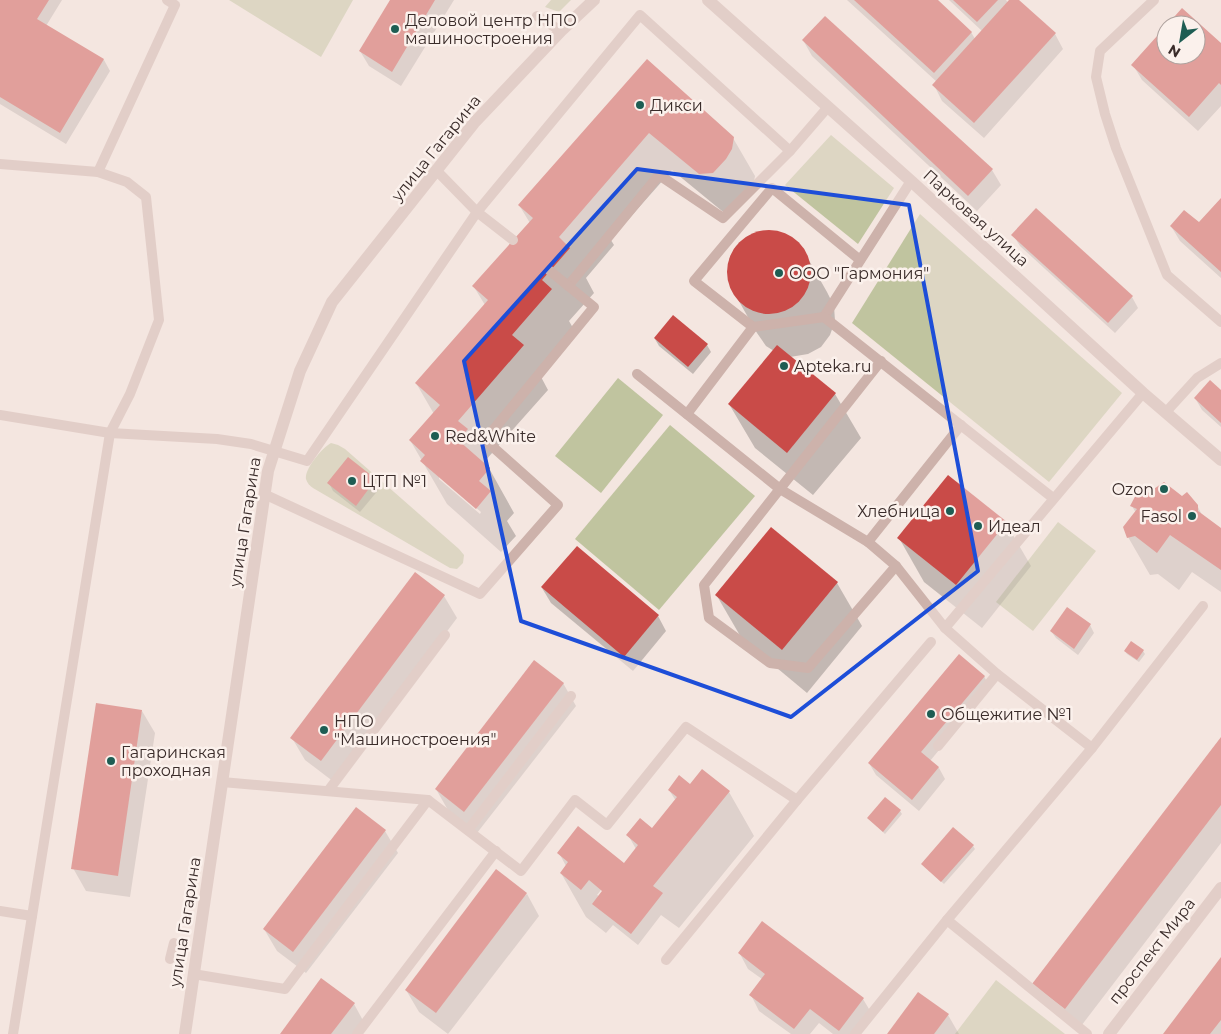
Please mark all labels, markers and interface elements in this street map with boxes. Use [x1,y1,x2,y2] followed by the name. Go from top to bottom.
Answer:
[405,11,577,48] place label: Деловой центр НПО машиностроения
[1156,15,1206,65] north arrow
[389,23,401,35] marker: Деловой центр НПО машиностроения
[1165,41,1184,62] text: N
[387,91,485,206] street label: улица Гагарина
[650,96,703,115] place label: Дикси
[634,99,646,111] marker: Дикси
[919,166,1033,270] street label: Парковая улица
[789,264,929,283] place label: ООО "Гармония"
[773,267,785,279] marker: ООО "Гармония"
[794,357,872,376] place label: Apteka.ru
[778,360,790,372] marker: Apteka.ru
[445,427,536,446] place label: Red&White
[429,430,441,442] marker: Red&White
[225,456,265,589] street label: улица Гагарина
[362,472,427,491] place label: ЦТП №1
[346,475,358,487] marker: ЦТП №1
[1112,480,1154,499] place label: Ozon
[1158,483,1170,495] marker: Ozon
[857,502,940,521] place label: Хлебница
[944,505,956,517] marker: Хлебница
[1141,507,1182,526] place label: Fasol
[1186,510,1198,522] marker: Fasol
[988,517,1041,536] place label: Идеал
[972,520,984,532] marker: Идеал
[941,705,1072,724] place label: Общежитие №1
[925,708,937,720] marker: Общежитие №1
[334,712,496,749] place label: НПО "Машиностроения"
[318,724,330,736] marker: НПО "Машиностроения"
[121,743,226,780] place label: Гагаринская проходная
[105,755,117,767] marker: Гагаринская проходная
[165,856,205,989] street label: улица Гагарина
[1105,894,1199,1008] street label: проспект Мира

